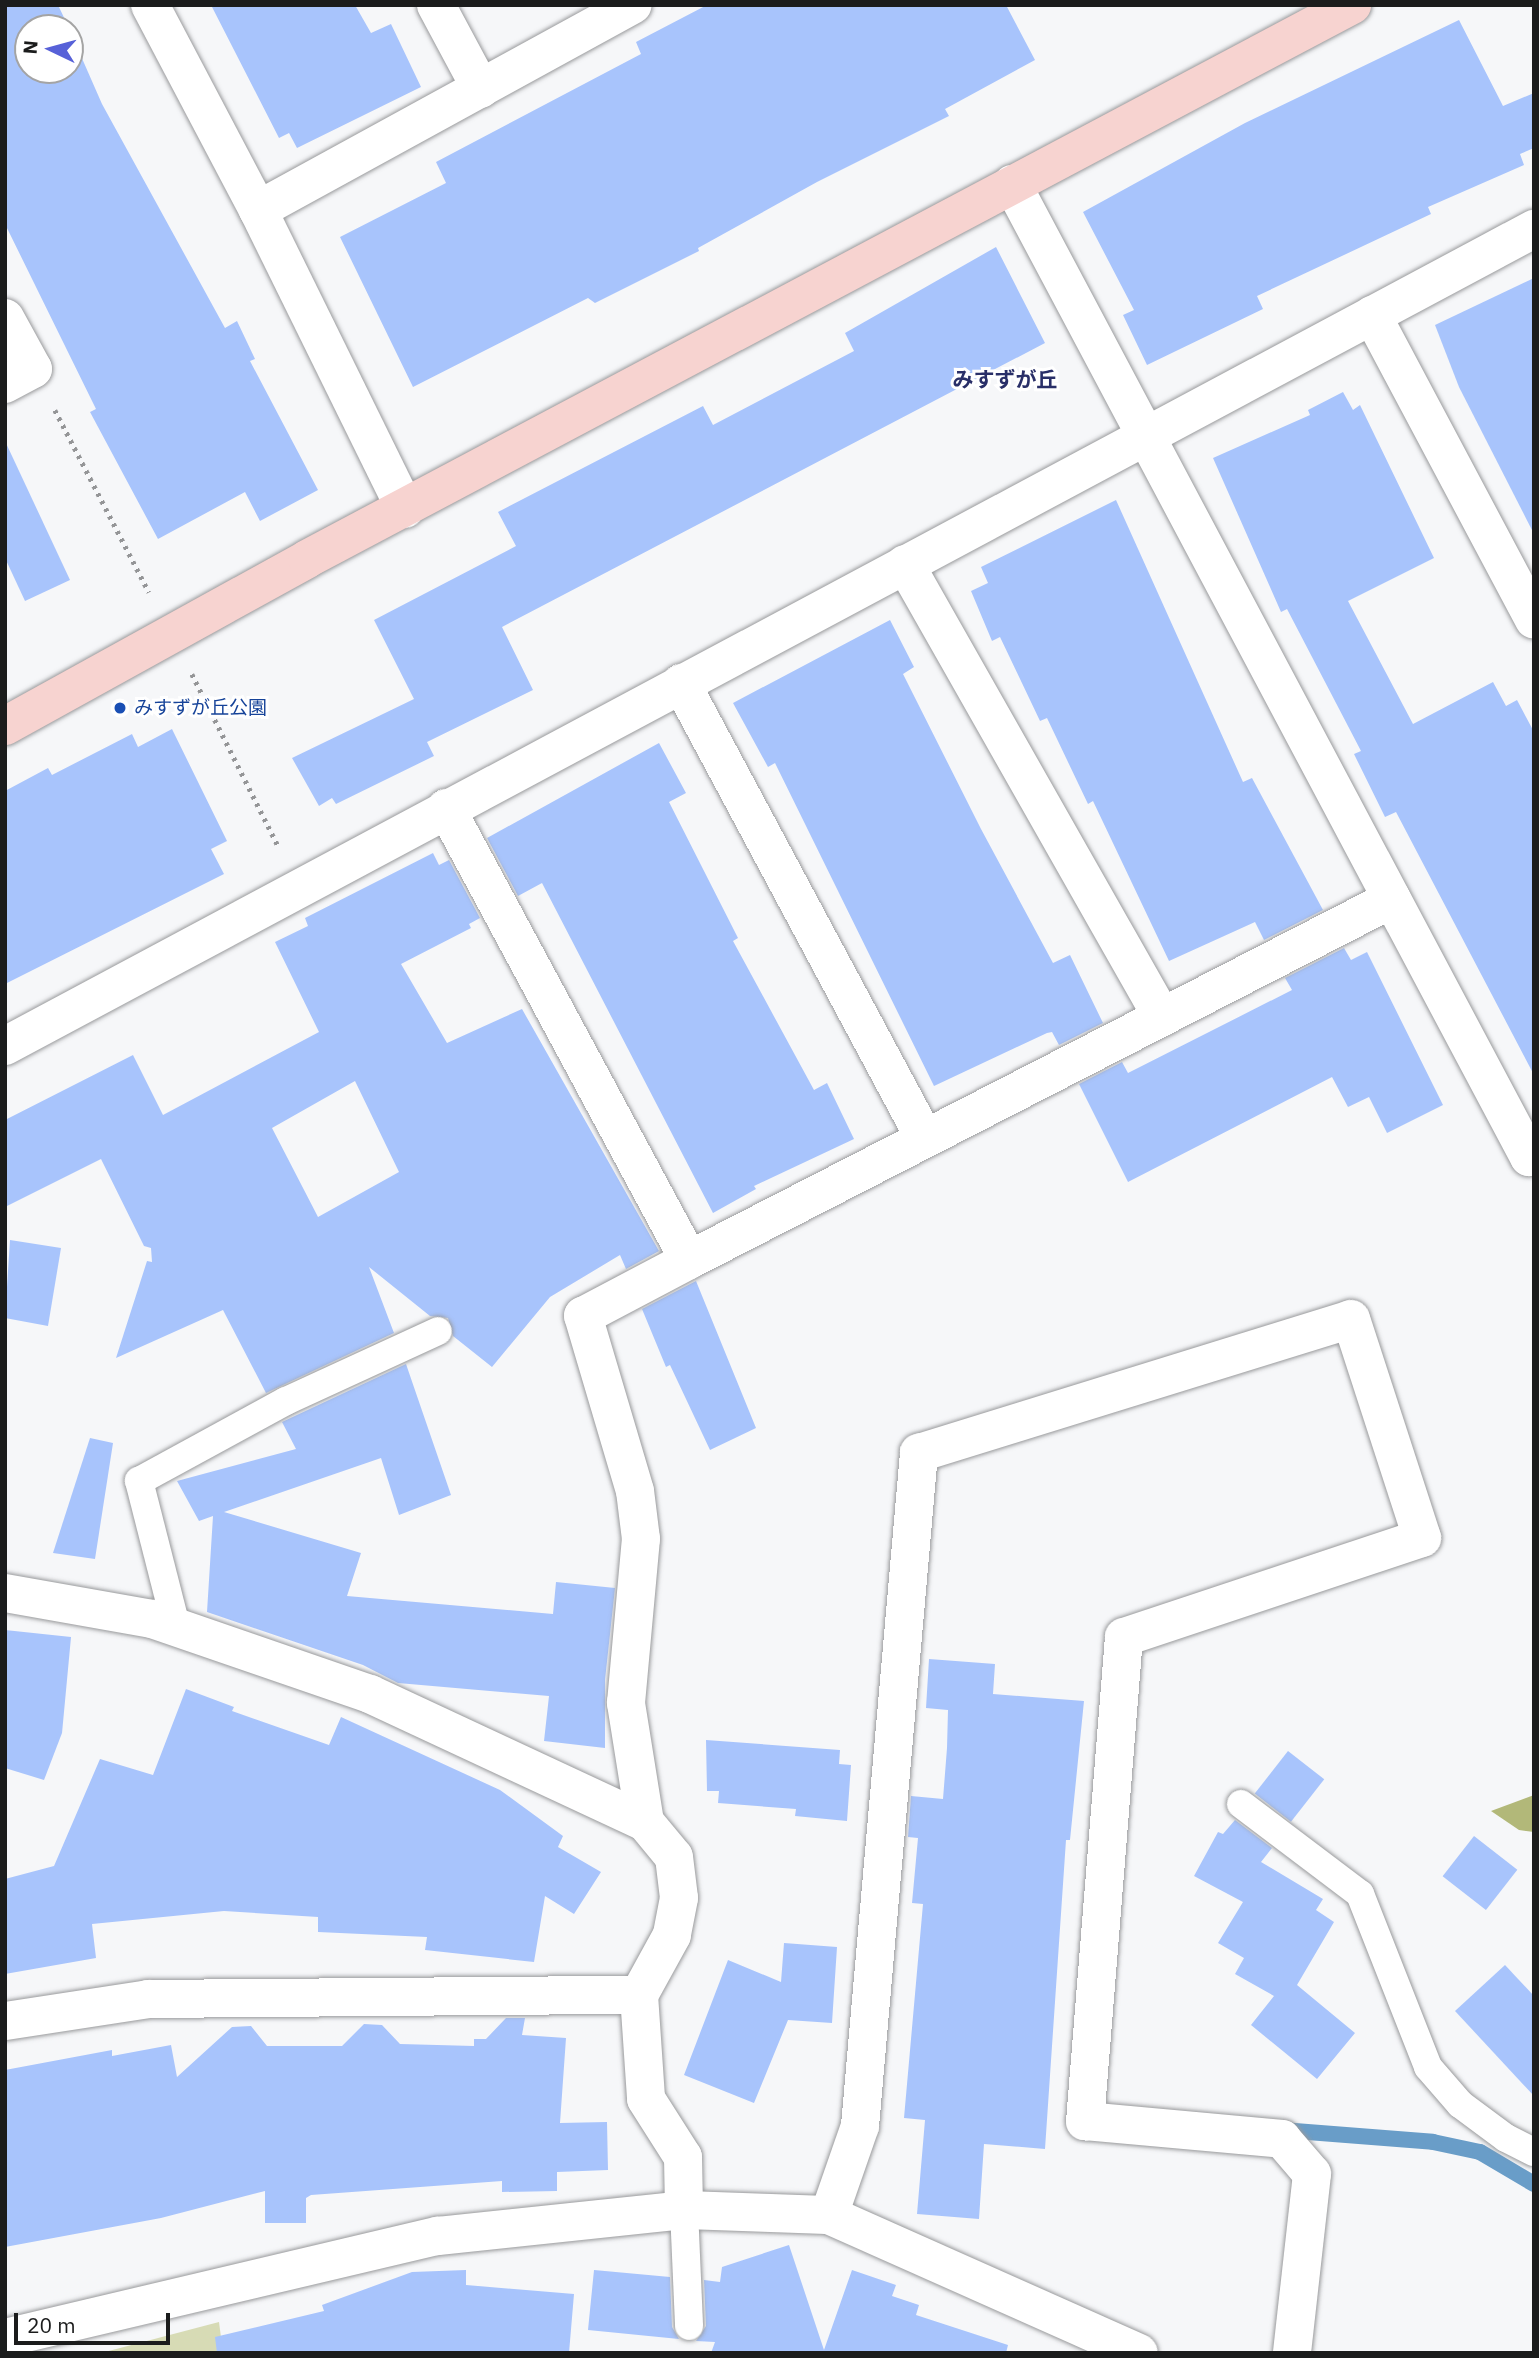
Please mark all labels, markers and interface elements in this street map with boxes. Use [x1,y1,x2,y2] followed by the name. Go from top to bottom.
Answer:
[14,14,84,84] north arrow
[18,39,43,55] text: N
[953,366,1057,392] district label: みすずが丘
[134,697,267,719] place label: みすずが丘公園
[112,700,128,716] marker: みすずが丘公園
[18,2298,173,2342] scale bar
[27,2311,76,2339] text: 20 m

